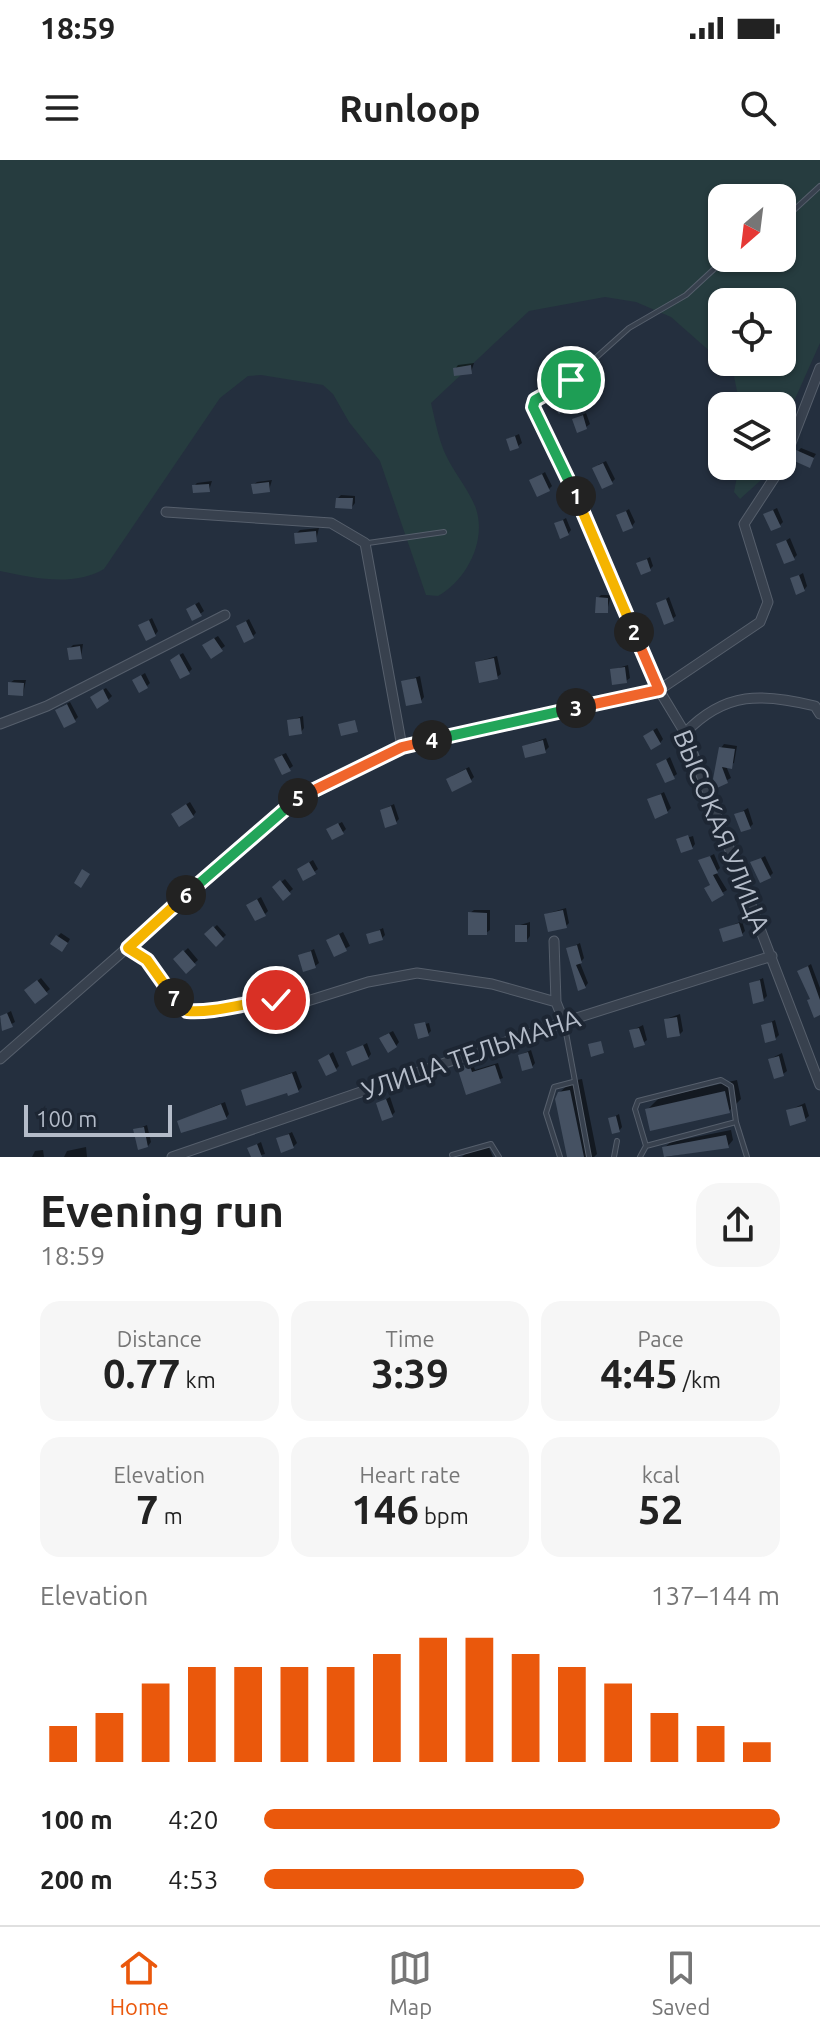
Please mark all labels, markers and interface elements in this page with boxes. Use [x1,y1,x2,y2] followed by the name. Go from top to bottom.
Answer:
[40,11,115,45] text: 18:59
[40,86,84,130] icon: menu
[736,86,780,130] icon: search
[339,88,481,129] text: Runloop
[708,184,796,272] north arrow
[708,184,796,480] map controls
[708,288,796,376] button: locate
[537,346,605,414] pin
[549,358,593,402] icon: arrive
[708,392,796,480] button: layers
[556,476,596,516] pin: 1
[570,483,582,508] text: 1
[614,612,654,652] pin: 2
[628,619,640,644] text: 2
[556,688,596,728] pin: 3
[570,695,582,720] text: 3
[412,720,452,760] pin: 4
[668,726,776,937] street label: ВЫСОКАЯ УЛИЦА
[426,727,438,752] text: 4
[278,778,318,818] pin: 5
[292,785,304,810] text: 5
[166,875,206,915] pin: 6
[180,882,192,907] text: 6
[242,966,310,1034] pin
[154,978,194,1018] pin: 7
[254,978,298,1022] icon: check
[168,985,180,1010] text: 7
[358,1003,584,1105] street label: УЛИЦА ТЕЛЬМАНА
[24,1101,172,1137] scale bar
[36,1106,97,1131] text: 100 m
[696,1183,780,1267] button: share
[40,1186,284,1235] text: Evening run
[40,1241,105,1270] text: 18:59
[117,1326,202,1351] text: Distance
[385,1326,435,1351] text: Time
[637,1326,684,1351] text: Pace
[103,1351,181,1396] text: 0.77
[371,1351,449,1396] text: 3:39
[600,1351,678,1396] text: 4:45
[181,1367,216,1392] text: km
[678,1367,721,1392] text: /km
[113,1462,205,1487] text: Elevation
[359,1462,461,1487] text: Heart rate
[642,1462,680,1487] text: kcal
[136,1487,159,1532] text: 7
[351,1487,419,1532] text: 146
[638,1487,683,1532] text: 52
[159,1503,183,1528] text: m
[419,1503,469,1528] text: bpm
[40,1581,148,1610] text: Elevation
[651,1581,780,1610] text: 137–144 m
[40,1805,113,1834] text: 100 m
[168,1805,218,1834] text: 4:20
[40,1865,113,1894] text: 200 m
[168,1865,218,1894] text: 4:53
[110,1946,169,2019] tab: Home
[388,1946,432,2019] tab: Map
[652,1946,710,2019] tab: Saved

